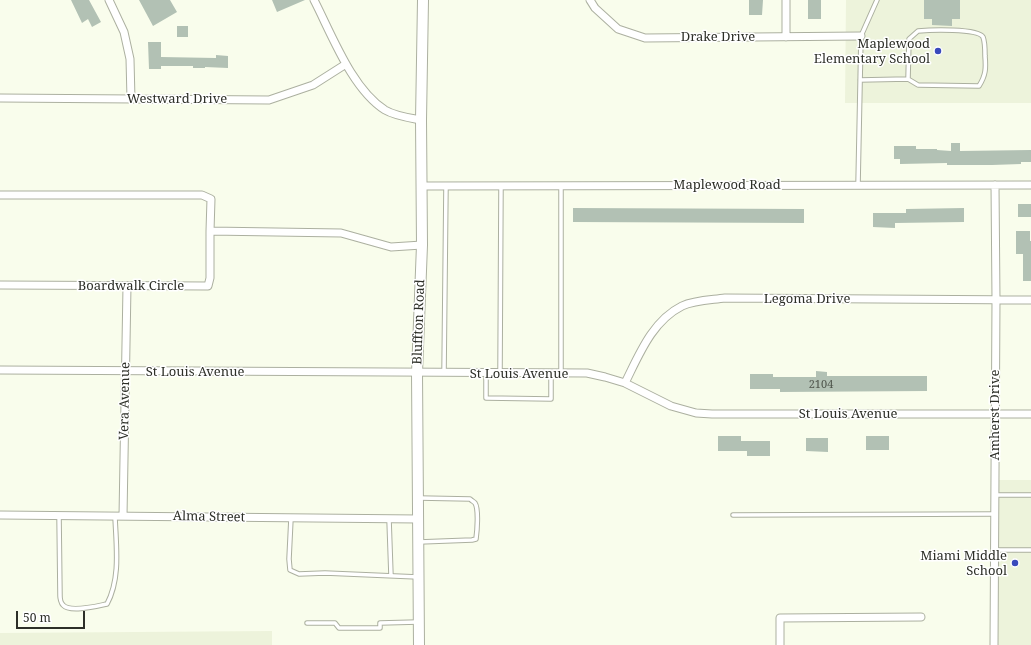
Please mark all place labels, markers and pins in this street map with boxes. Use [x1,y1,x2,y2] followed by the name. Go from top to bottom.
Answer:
[814,36,930,67] place label: Maplewood Elementary School
[933,46,943,56] marker: Maplewood Elementary School
[920,548,1007,579] place label: Miami Middle School
[1010,558,1020,568] marker: Miami Middle School

